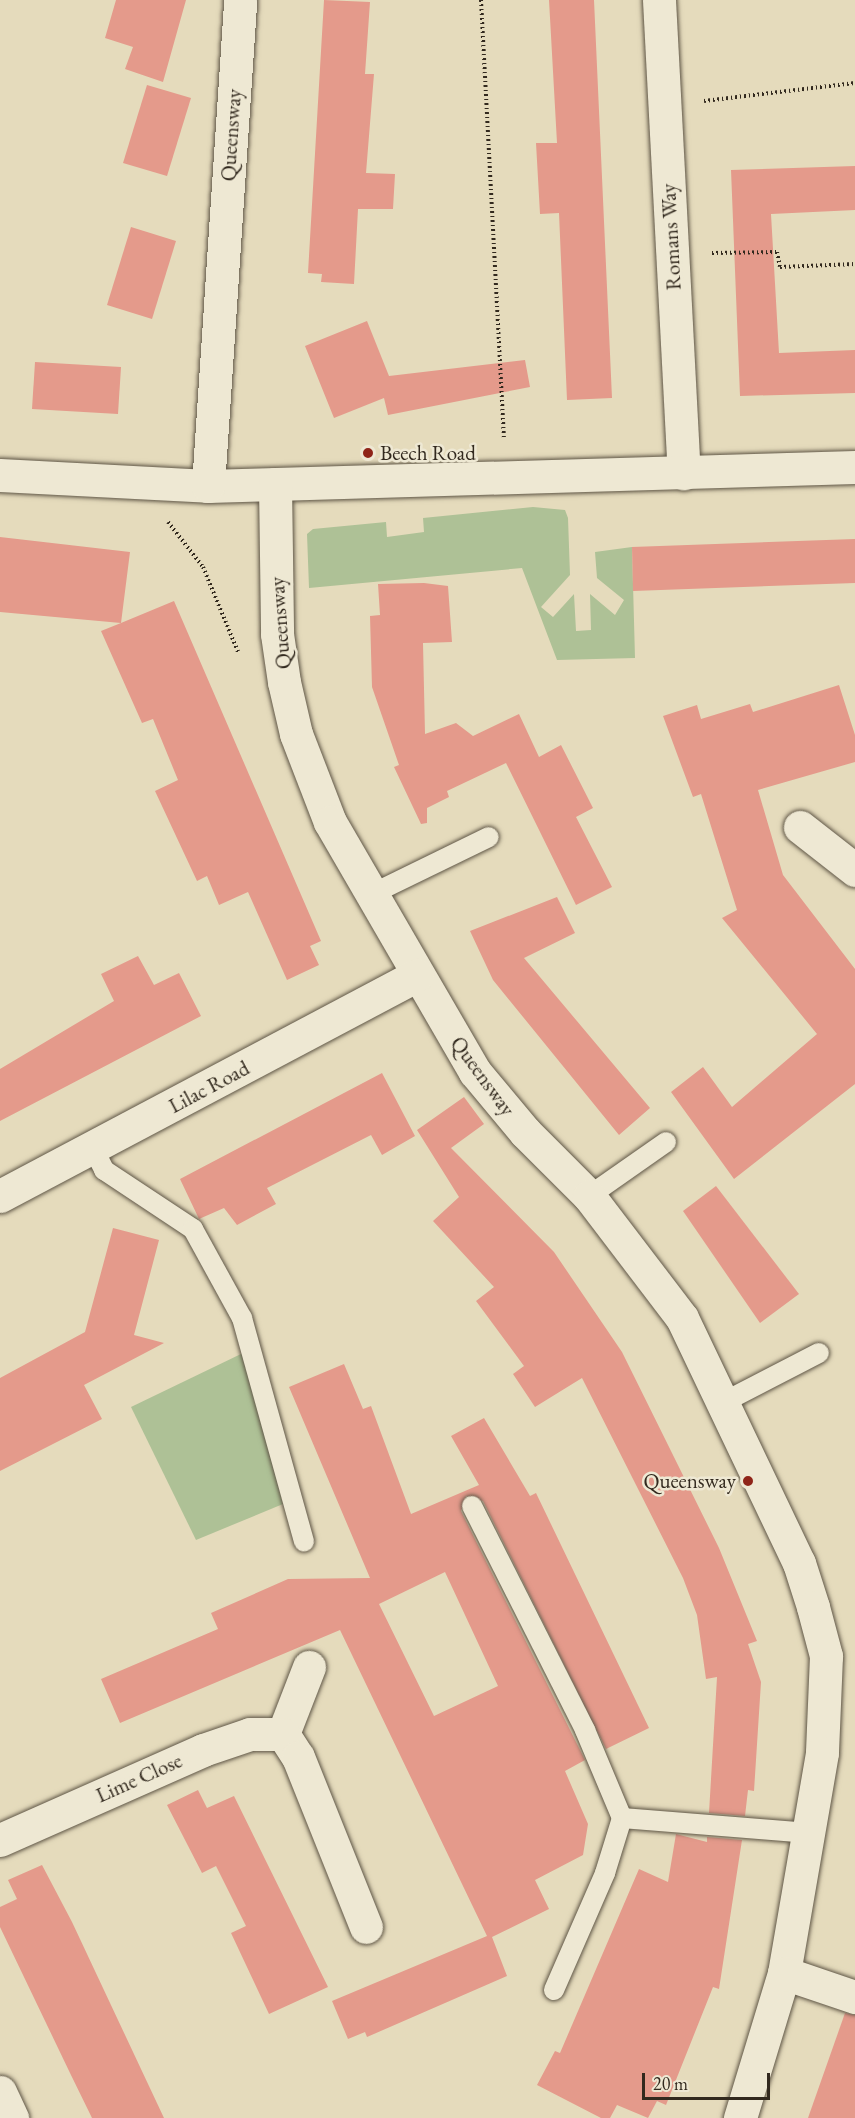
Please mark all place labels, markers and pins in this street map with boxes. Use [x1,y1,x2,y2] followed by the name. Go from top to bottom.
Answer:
[380,440,476,466] place label: Beech Road
[361,446,375,460] marker: Beech Road
[643,1468,736,1494] place label: Queensway
[741,1474,755,1488] marker: Queensway

